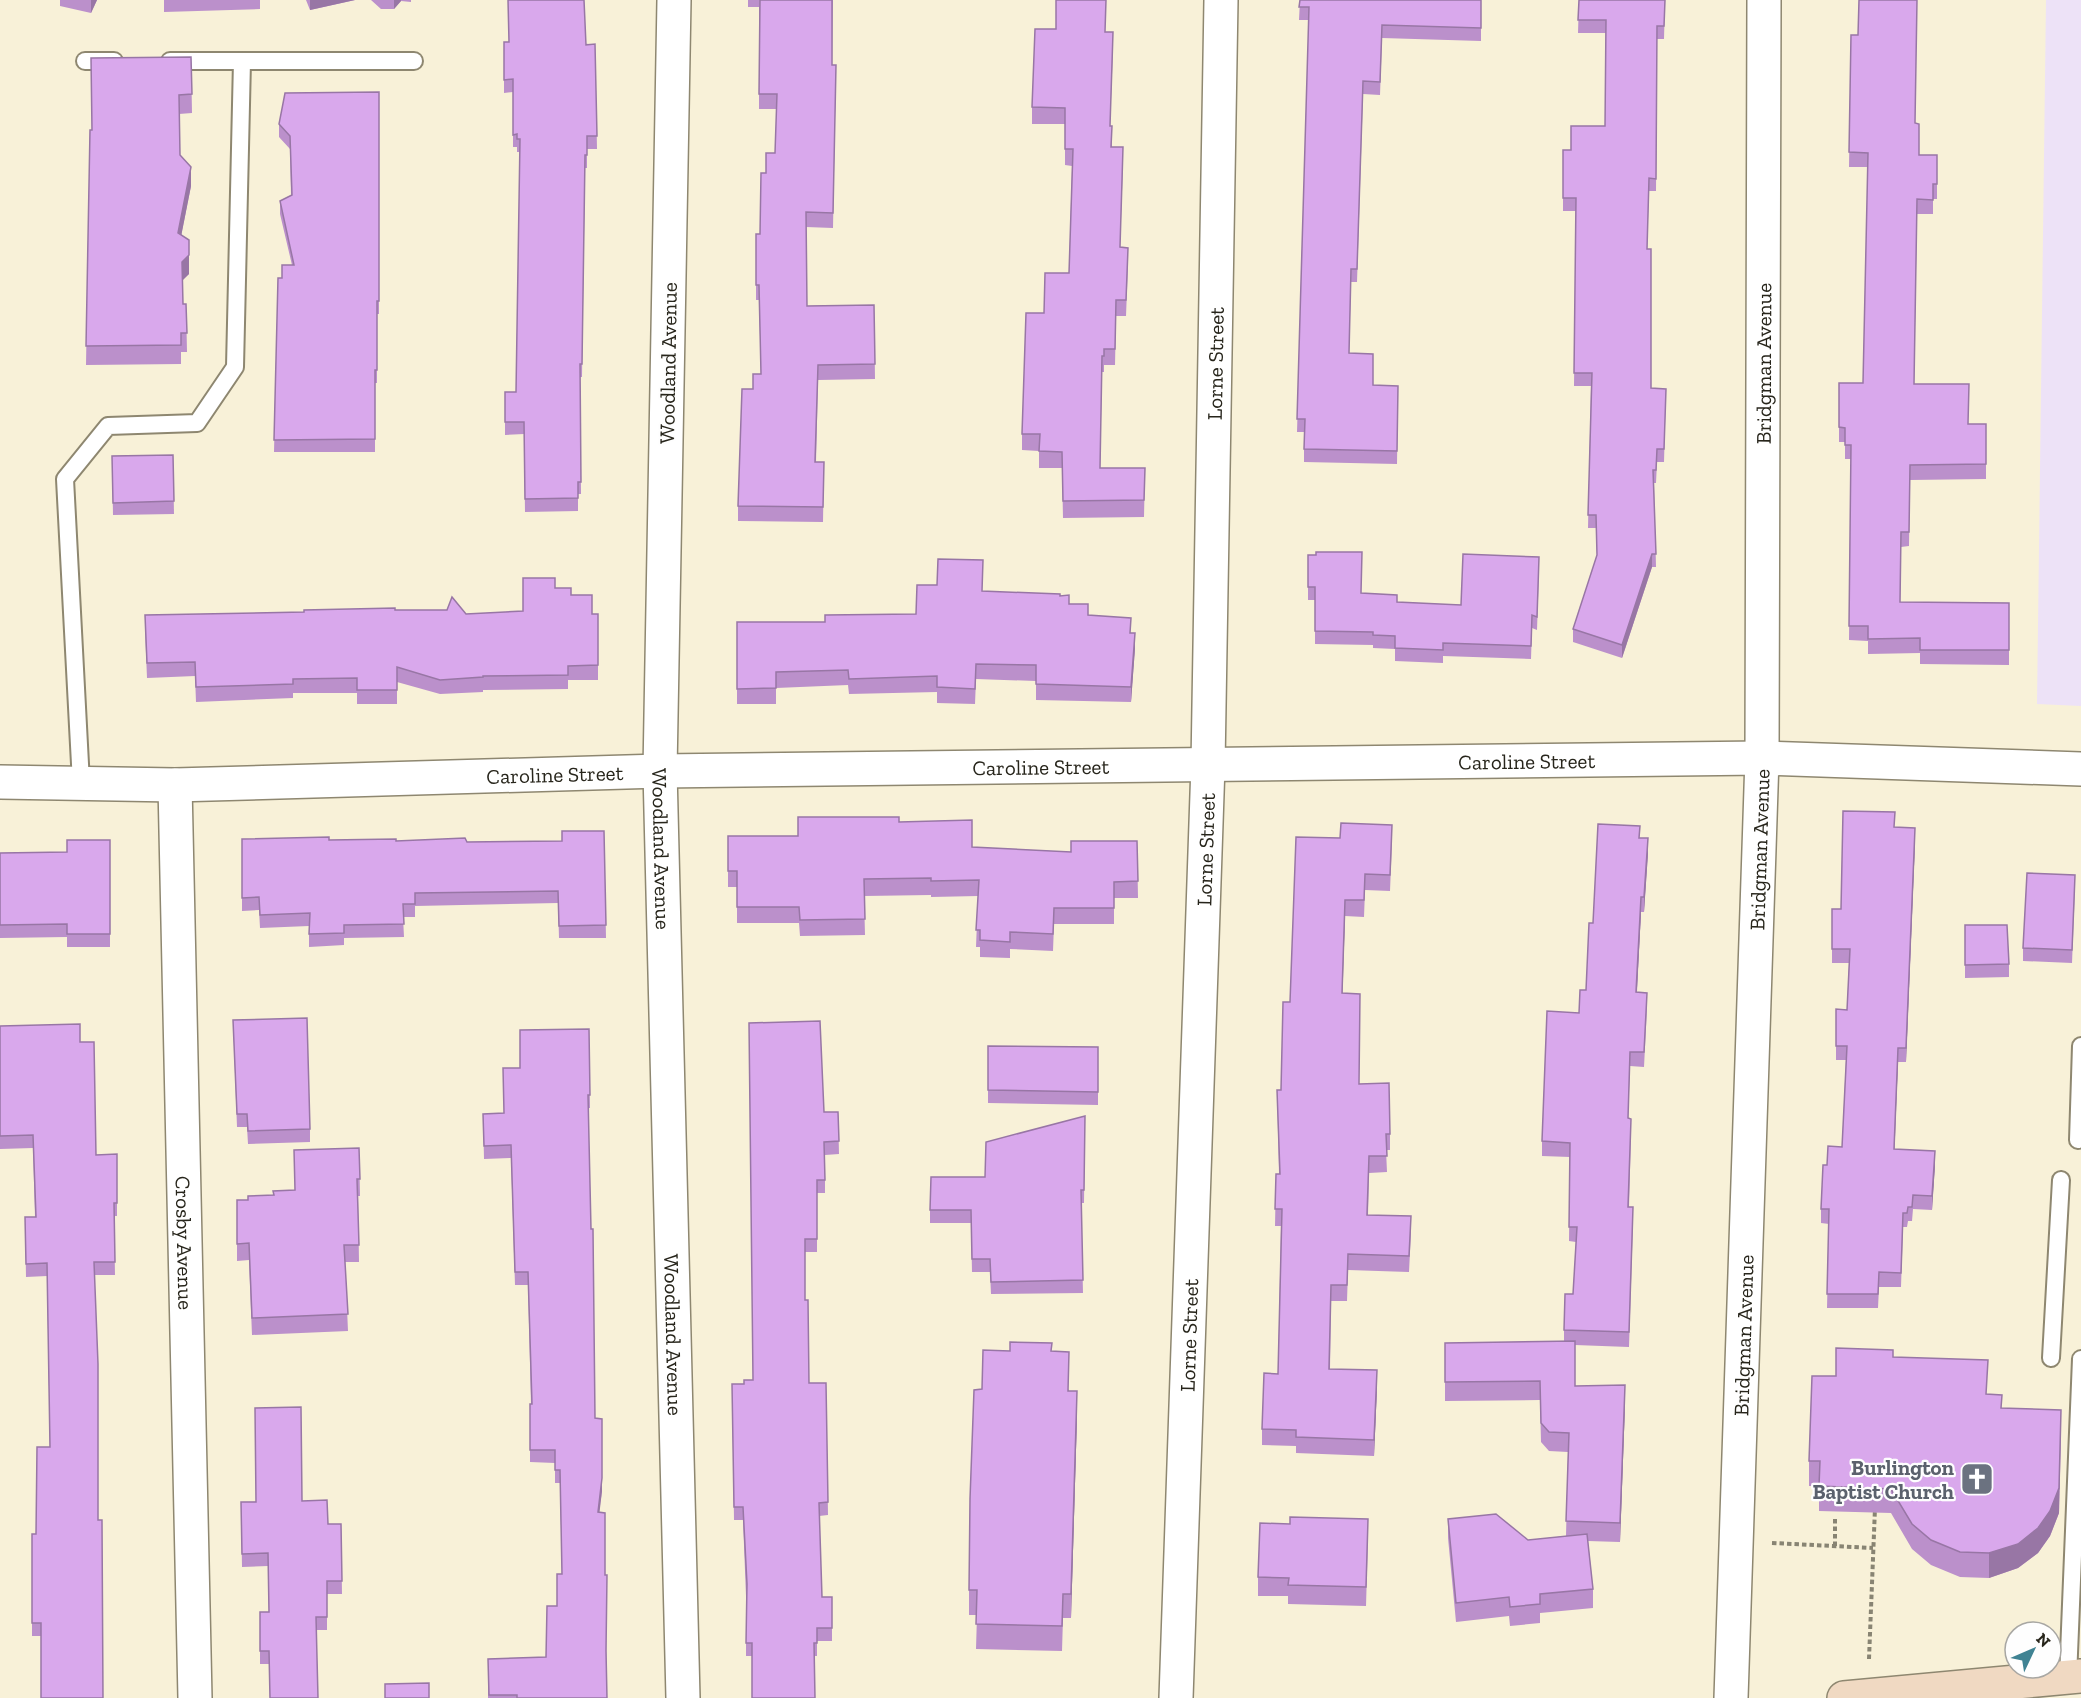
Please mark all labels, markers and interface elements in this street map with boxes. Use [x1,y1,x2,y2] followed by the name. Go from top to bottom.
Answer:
[654,282,682,444] street label: Woodland Avenue
[1750,283,1776,444] street label: Bridgman Avenue
[1201,307,1228,420] street label: Lorne Street
[1458,747,1596,774] street label: Caroline Street
[972,753,1110,780] street label: Caroline Street
[486,760,624,789] street label: Caroline Street
[647,768,676,930] street label: Woodland Avenue
[1744,768,1774,931] street label: Bridgman Avenue
[1191,792,1220,906] street label: Lorne Street
[171,1176,199,1310] street label: Crosby Avenue
[659,1254,688,1416] street label: Woodland Avenue
[1728,1254,1758,1416] street label: Bridgman Avenue
[1174,1278,1203,1392] street label: Lorne Street
[1812,1455,1955,1504] place label: Burlington Baptist Church
[1959,1461,1995,1497] church icon: Burlington Baptist Church
[2003,1620,2063,1680] north arrow
[2032,1629,2054,1651] text: N

